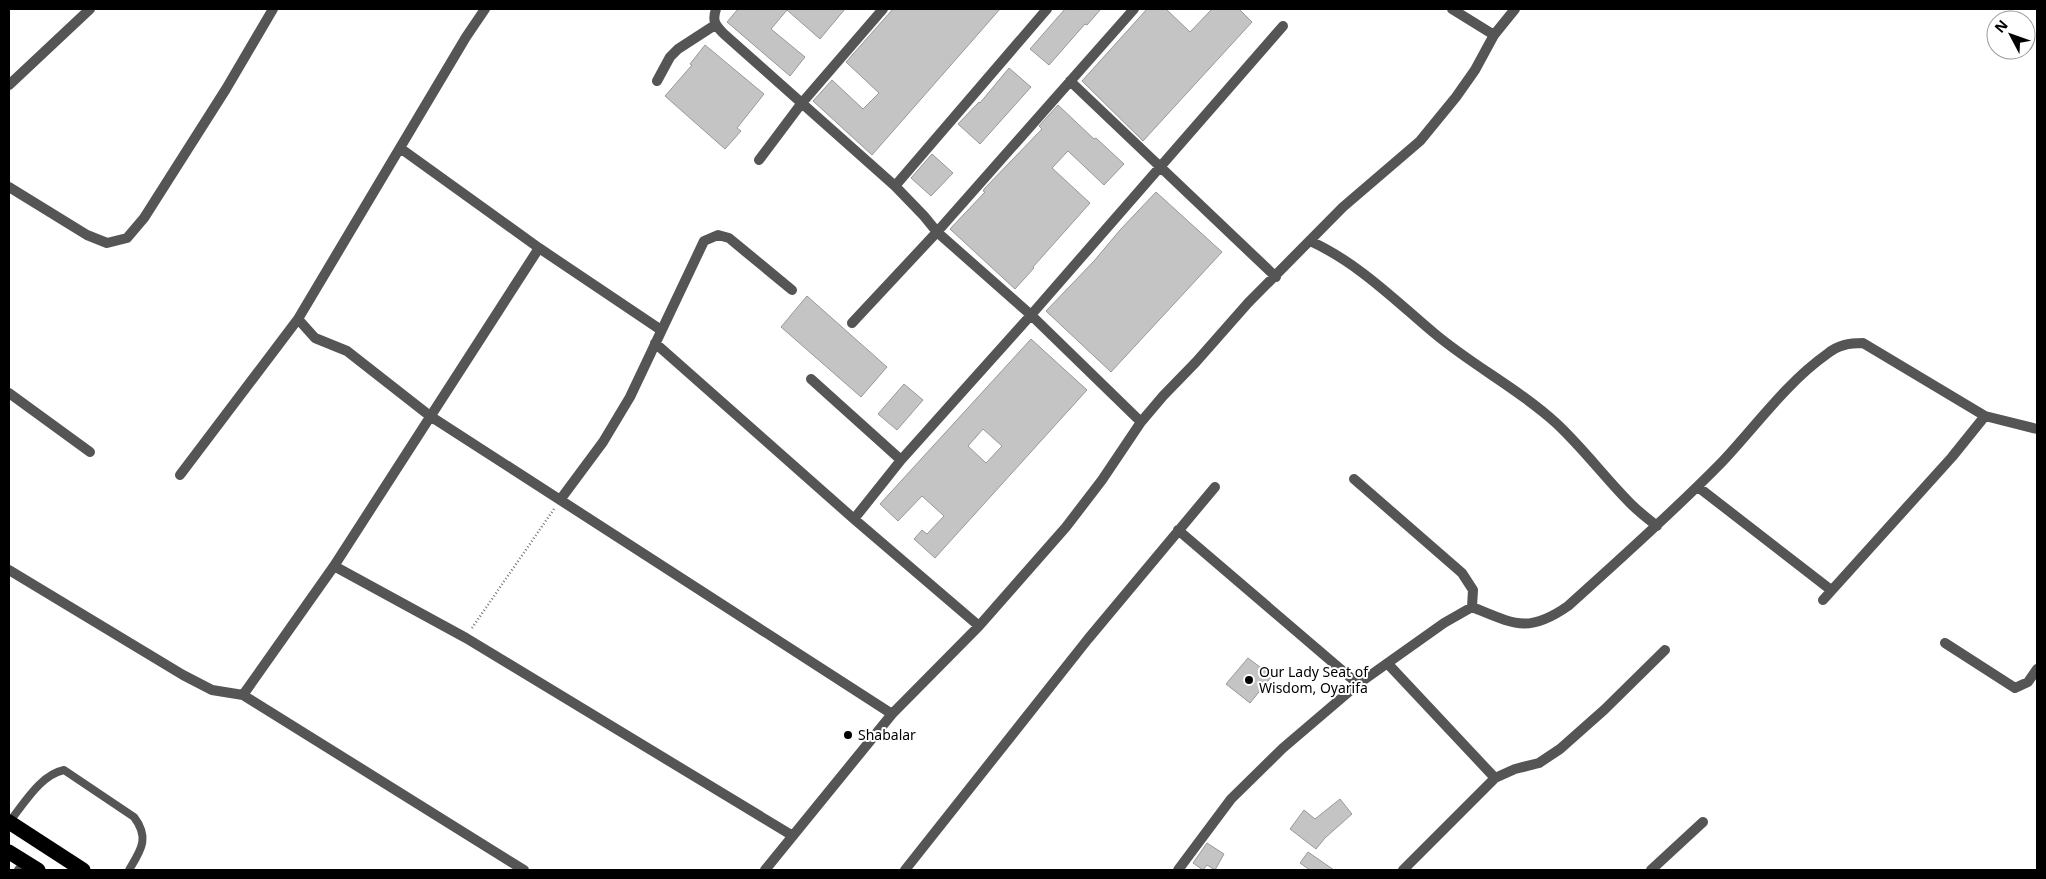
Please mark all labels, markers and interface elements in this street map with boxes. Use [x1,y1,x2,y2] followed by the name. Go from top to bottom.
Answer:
[1986,10,2036,60] north arrow
[1990,16,2012,37] text: N
[1259,662,1369,697] place label: Our Lady Seat of Wisdom, Oyarifa
[1243,674,1255,686] marker: Our Lady Seat of Wisdom, Oyarifa
[858,725,916,744] place label: Shabalar
[842,729,854,741] marker: Shabalar

